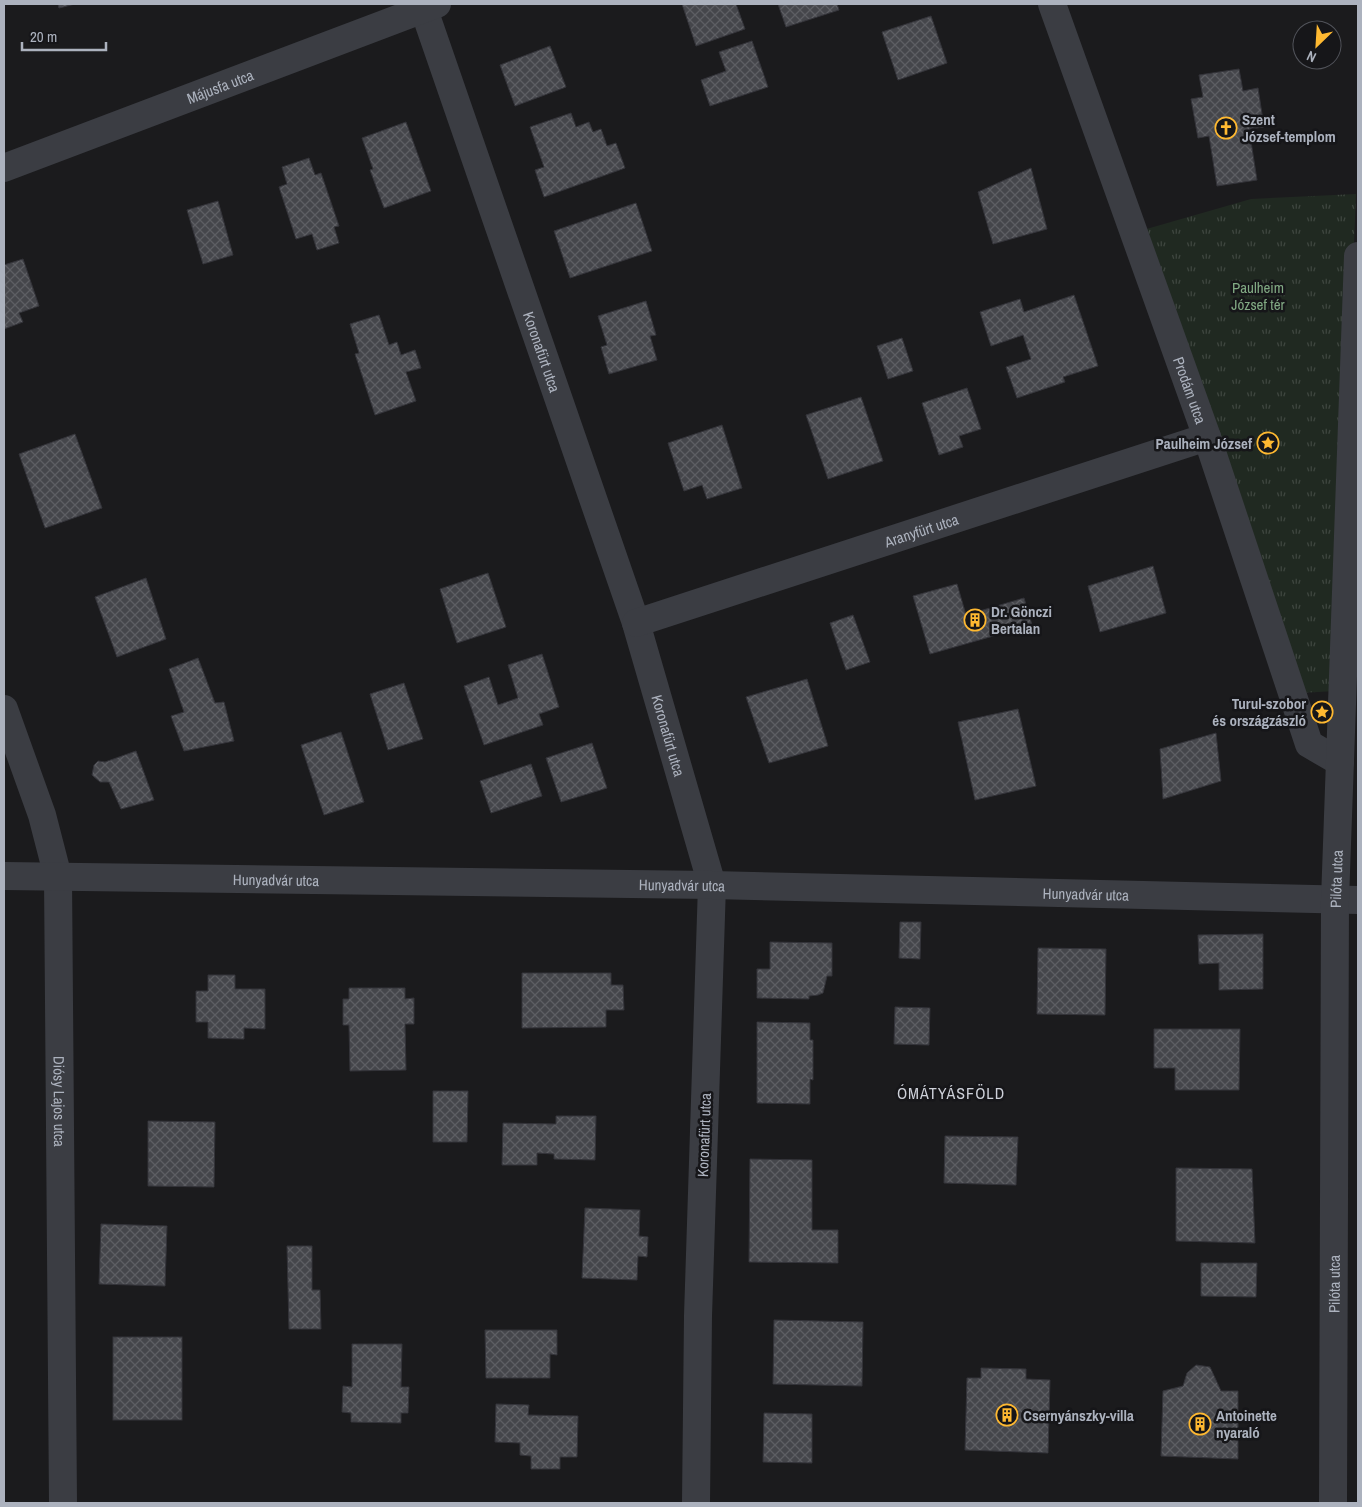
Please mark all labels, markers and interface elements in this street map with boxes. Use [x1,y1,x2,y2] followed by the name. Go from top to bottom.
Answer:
[22,20,106,52] scale bar
[1292,20,1342,70] north arrow
[30,26,57,47] text: 20 m
[1304,47,1319,67] text: N
[184,64,257,108] street label: Májusfa utca
[1242,109,1336,147] place label: Szent József-templom
[1214,116,1238,140] church icon: Szent József-templom
[1231,277,1285,315] park label: Paulheim József tér
[519,309,566,395] street label: Koronafürt utca
[1169,354,1212,427] street label: Prodám utca
[1256,431,1280,455] place icon: Paulheim József
[1156,433,1253,454] place label: Paulheim József
[881,508,961,552] street label: Aranyfürt utca
[991,601,1052,639] place label: Dr. Gönczi Bertalan
[963,608,987,632] building icon: Dr. Gönczi Bertalan
[647,692,690,779] street label: Koronafürt utca
[1212,693,1306,731] place label: Turul-szobor és országzászló
[1310,700,1334,724] place icon: Turul-szobor és országzászló
[1324,849,1347,908] street label: Pilóta utca
[233,868,319,891] street label: Hunyadvár utca
[639,874,725,896] street label: Hunyadvár utca
[1043,882,1129,905] street label: Hunyadvár utca
[49,1056,71,1147] street label: Diósy Lajos utca
[897,1082,1005,1104] district label: ÓMÁTYÁSFÖLD
[692,1092,716,1177] street label: Koronafürt utca
[1323,1255,1344,1313] street label: Pilóta utca
[995,1403,1019,1427] building icon: Csernyánszky-villa
[1023,1405,1134,1426] place label: Csernyánszky-villa
[1216,1405,1277,1443] place label: Antoinette nyaraló
[1188,1412,1212,1436] building icon: Antoinette nyaraló

